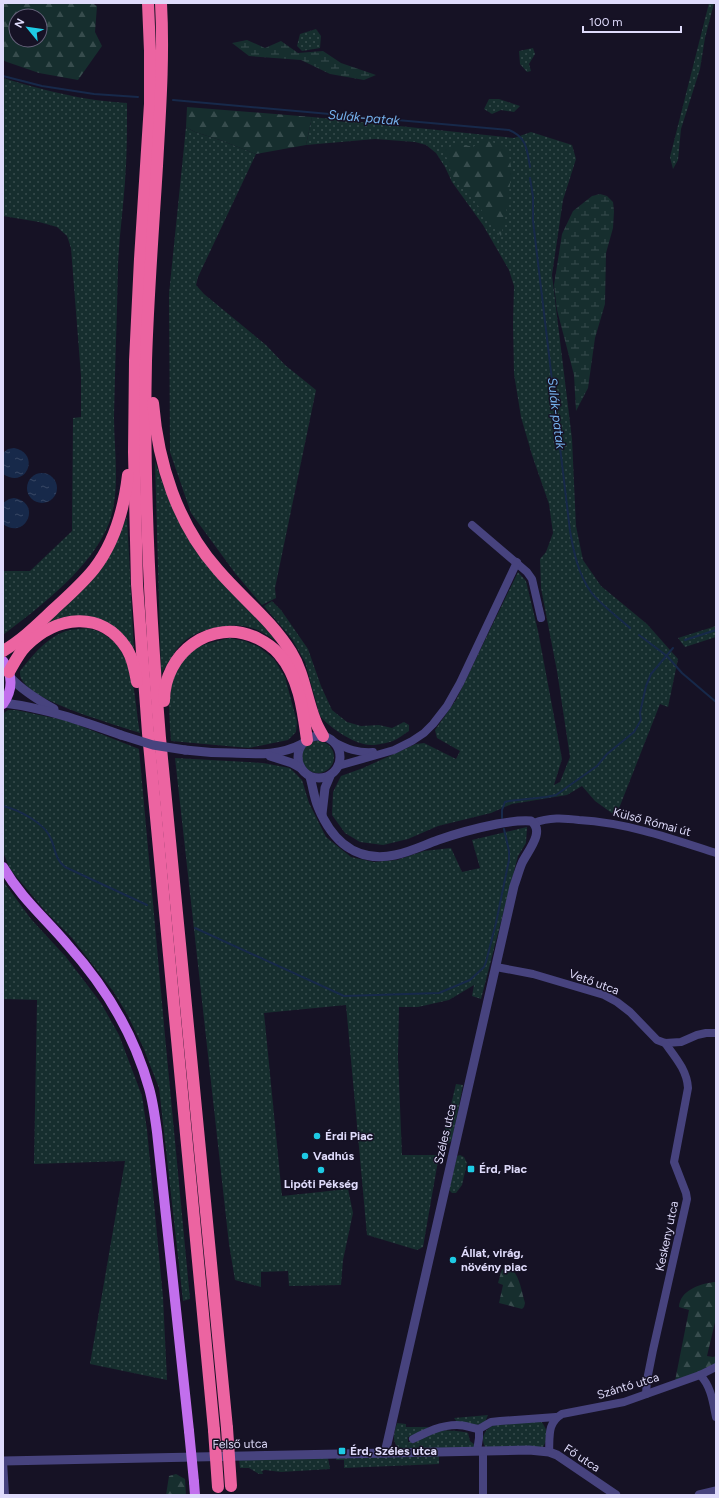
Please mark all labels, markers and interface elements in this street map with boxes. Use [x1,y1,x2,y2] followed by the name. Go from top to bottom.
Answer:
[8,8,48,48] north arrow
[583,8,681,34] scale bar
[589,15,623,29] text: 100 m
[12,17,27,30] text: N
[328,107,401,128] water label: Sulák-patak
[545,377,568,450] water label: Sulák-patak
[612,805,693,839] street label: Külső Római út
[567,966,621,998] street label: Vető utca
[431,1103,459,1165] street label: Széles utca
[325,1129,374,1143] place label: Érdi Piac
[312,1131,322,1141] marker: Érdi Piac
[313,1149,354,1163] place label: Vadhús
[300,1151,310,1161] marker: Vadhús
[479,1162,527,1176] place label: Érd, Piac
[466,1164,476,1174] marker: Érd, Piac
[316,1165,326,1175] marker: Lipóti Pékség
[284,1177,358,1191] place label: Lipóti Pékség
[653,1200,681,1272] street label: Keskeny utca
[461,1246,528,1274] place label: Állat, virág, növény piac
[448,1255,458,1265] marker: Állat, virág, növény piac
[595,1370,661,1402] street label: Szántó utca
[212,1437,268,1451] street label: Felső utca
[561,1441,603,1475] street label: Fő utca
[350,1444,437,1458] place label: Érd, Széles utca
[337,1446,347,1456] marker: Érd, Széles utca

